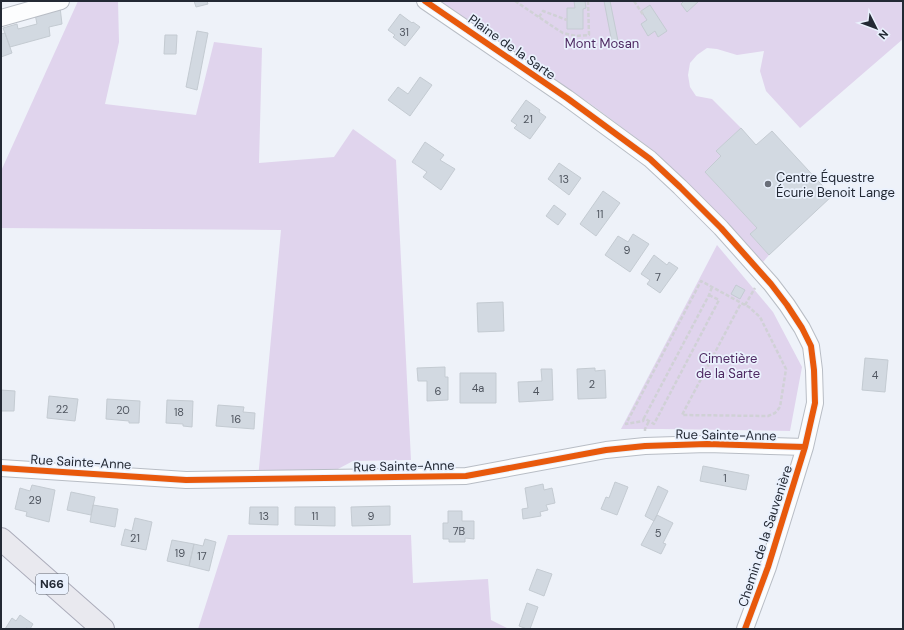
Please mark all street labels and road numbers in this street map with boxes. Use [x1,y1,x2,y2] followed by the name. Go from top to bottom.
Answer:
[465,10,559,84] street label: Plaine de la Sarte
[675,426,777,444] street label: Rue Sainte-Anne
[30,451,132,473] street label: Rue Sainte-Anne
[353,457,455,475] street label: Rue Sainte-Anne
[734,463,796,609] street label: Chemin de la Sauvenière
[36,574,68,594] road number: N66

